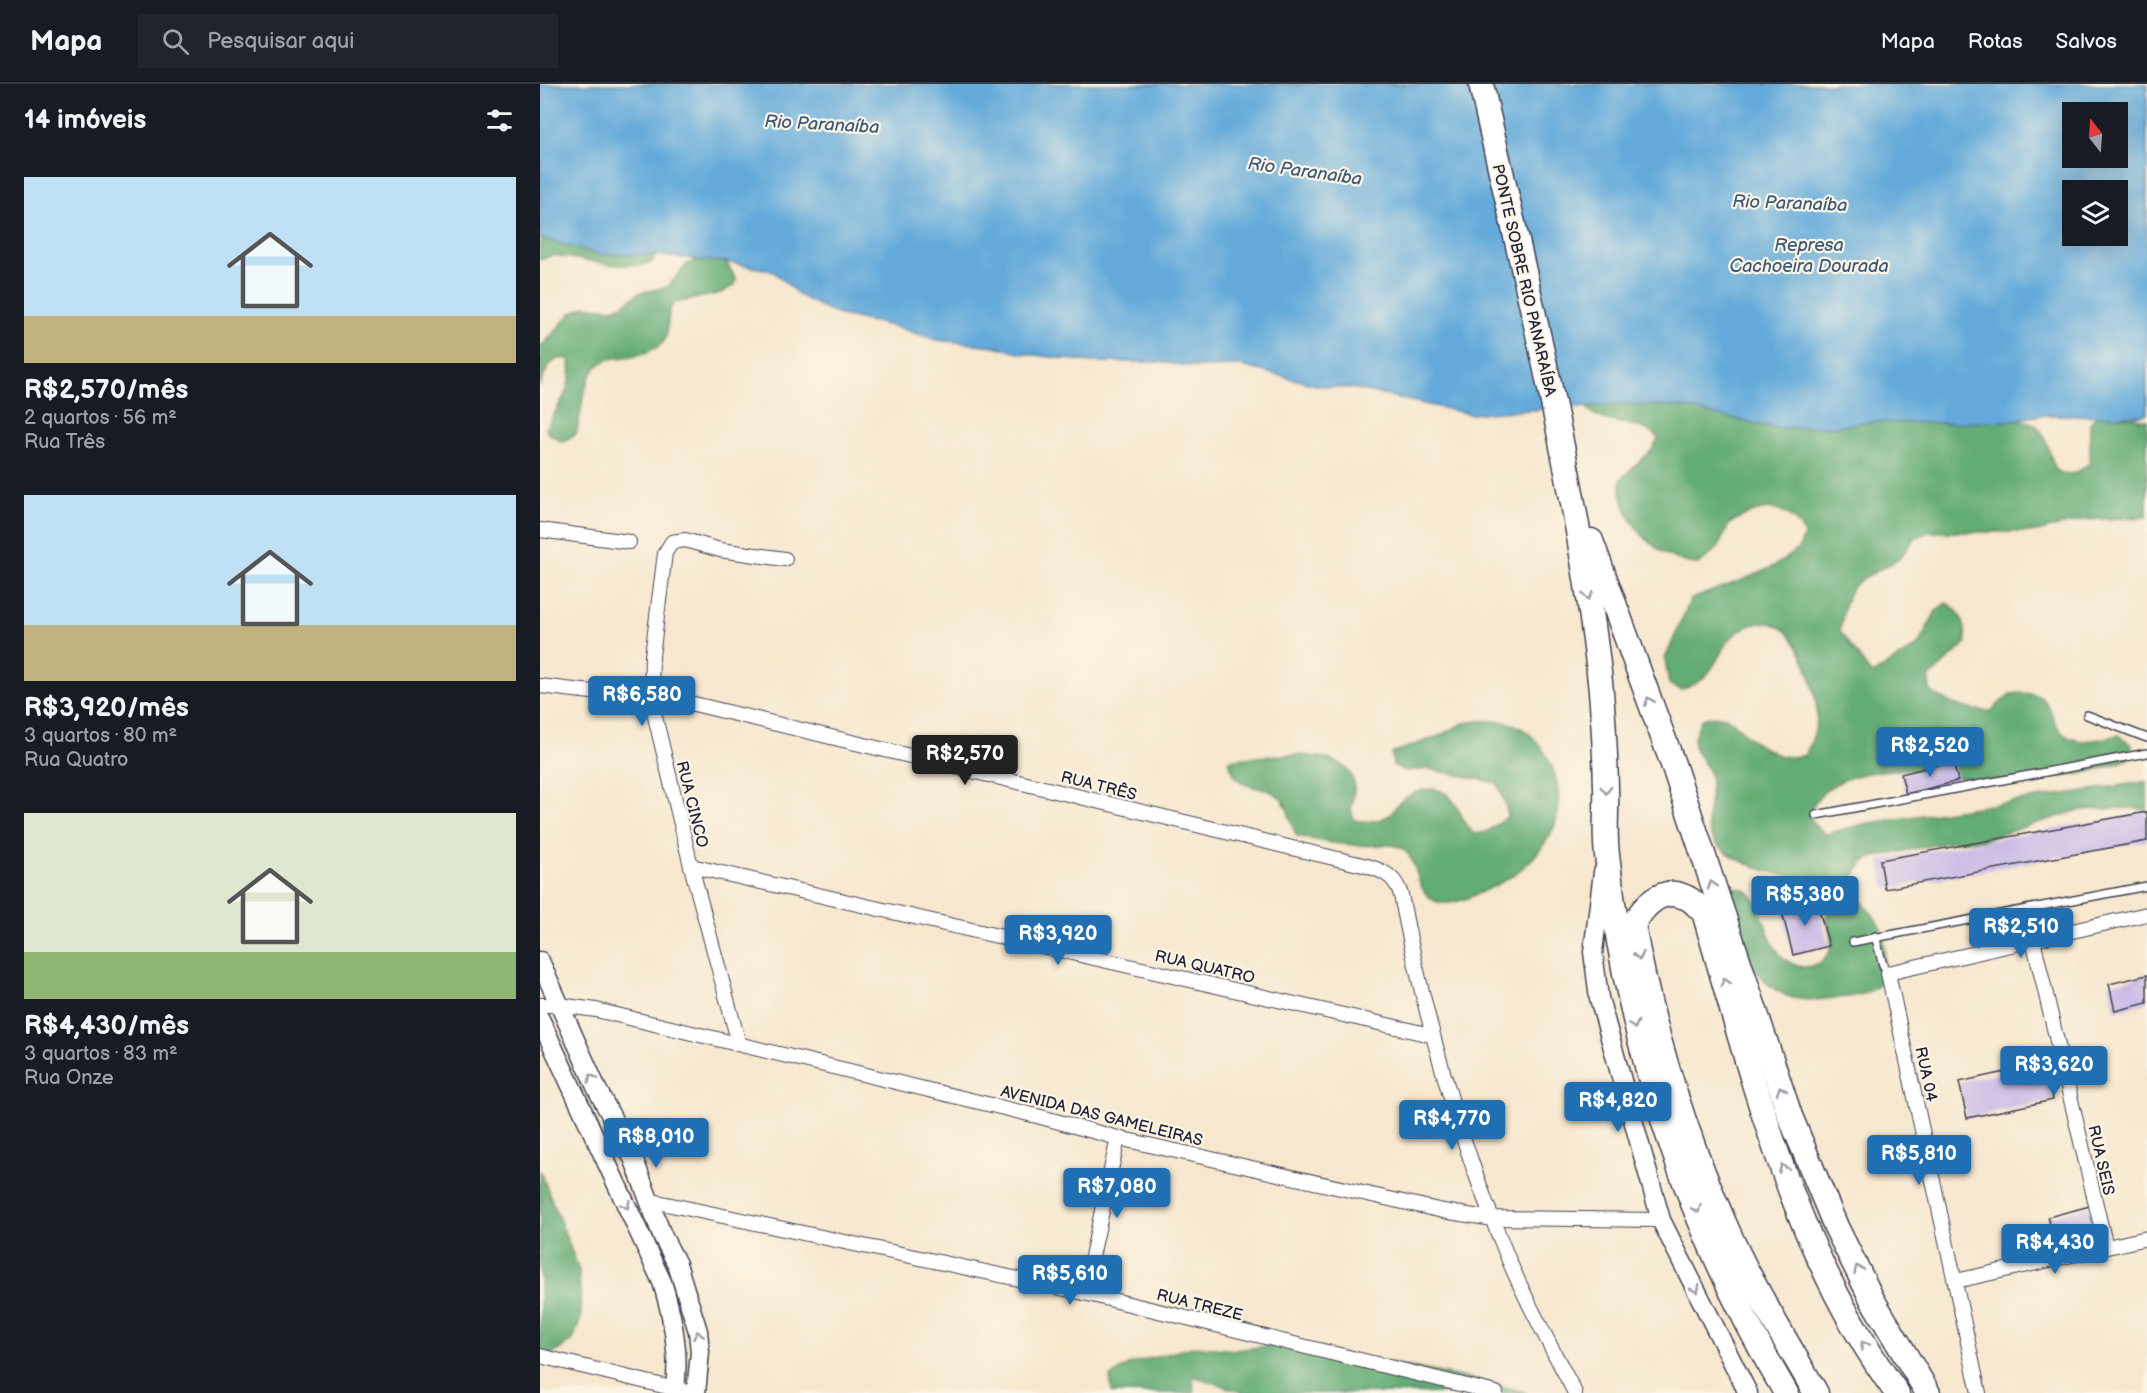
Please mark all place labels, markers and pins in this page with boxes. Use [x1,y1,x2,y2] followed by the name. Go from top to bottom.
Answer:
[587,676,697,727] pin: R$6,580
[1875,727,1985,778] pin: R$2,520
[910,735,1020,786] pin: R$2,570
[1750,876,1860,927] pin: R$5,380
[1966,908,2076,959] pin: R$2,510
[1003,915,1113,966] pin: R$3,920
[1999,1046,2109,1097] pin: R$3,620
[1563,1082,1673,1133] pin: R$4,820
[1397,1100,1507,1151] pin: R$4,770
[601,1118,711,1169] pin: R$8,010
[1864,1135,1974,1186] pin: R$5,810
[1062,1168,1172,1219] pin: R$7,080
[2000,1224,2110,1275] pin: R$4,430
[1015,1255,1125,1306] pin: R$5,610

